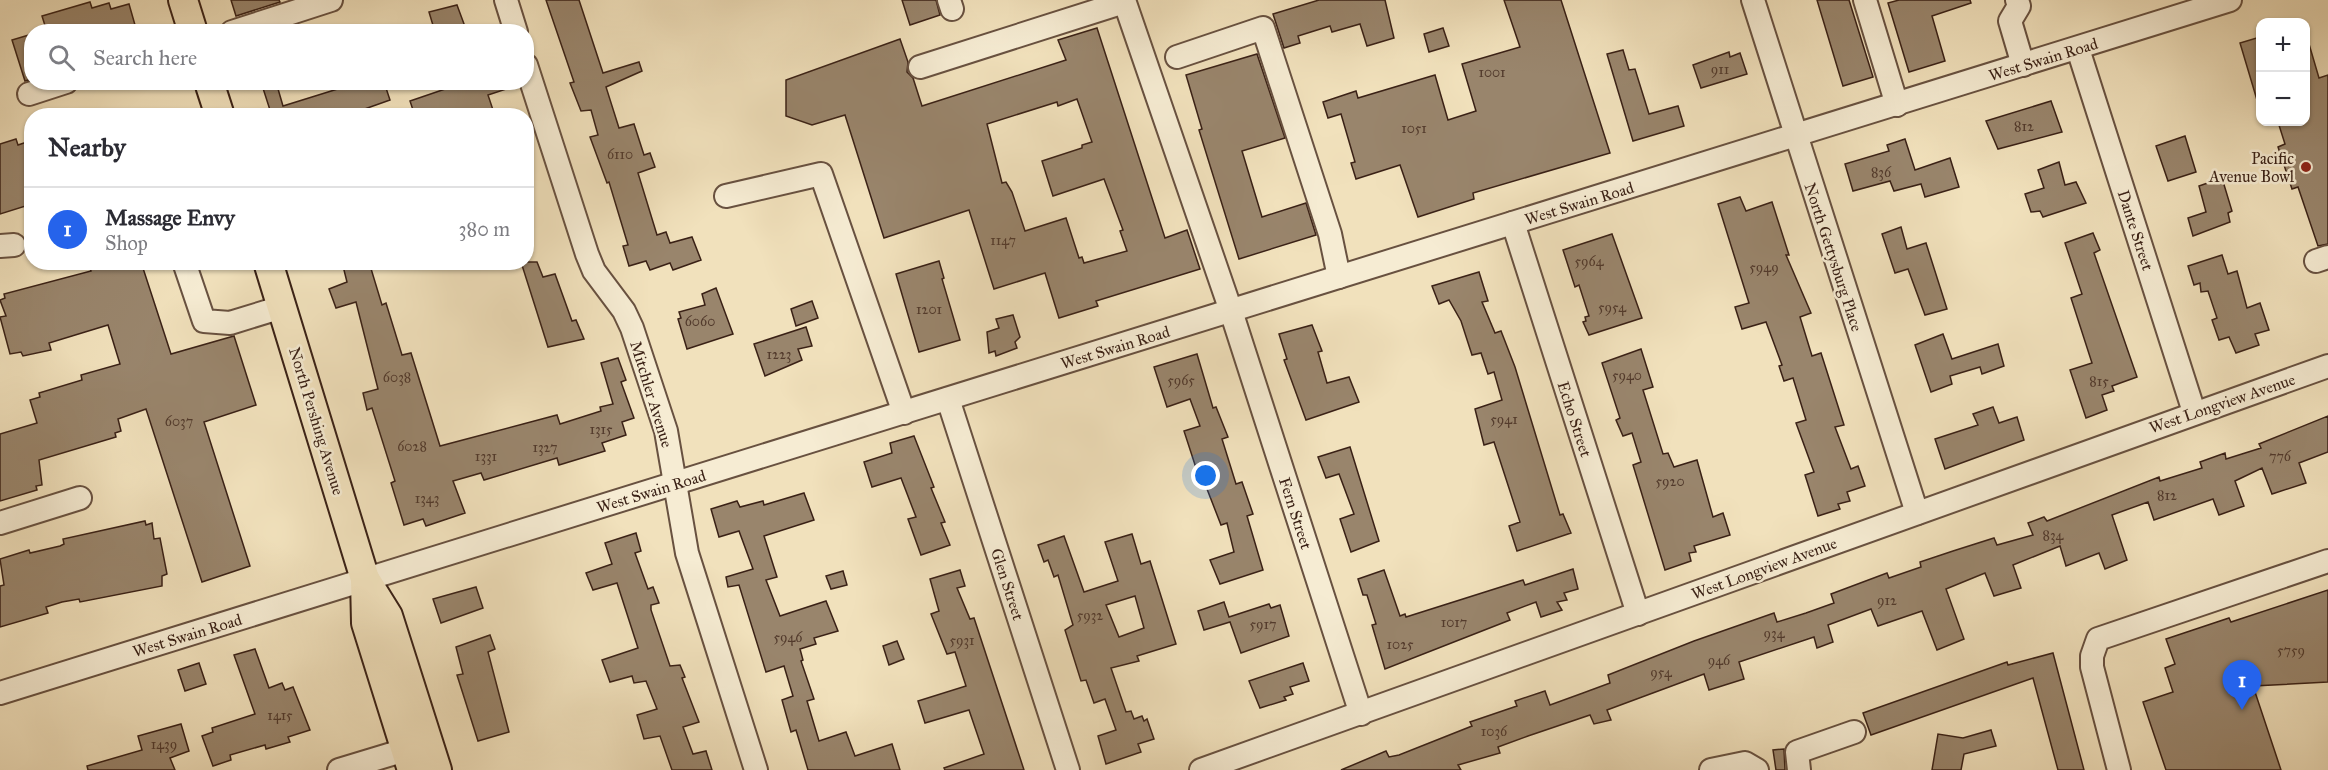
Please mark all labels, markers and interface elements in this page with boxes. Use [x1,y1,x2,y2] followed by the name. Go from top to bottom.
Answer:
[2256,18,2310,126] map controls
[2256,18,2310,72] button: +
[24,24,534,90] search box
[1986,34,2100,85] street label: West Swain Road
[45,41,78,74] icon: search
[93,44,197,71] text: Search here
[1711,61,1730,78] house number: 911
[1478,64,1506,81] house number: 1001
[2256,72,2310,126] button: −
[2014,118,2034,135] house number: 812
[1401,120,1427,137] house number: 1051
[48,131,126,163] text: Nearby
[607,146,633,163] house number: 6110
[2208,149,2295,186] place label: Pacific Avenue Bowl
[2299,160,2313,174] marker: Pacific Avenue Bowl
[1871,164,1892,181] house number: 836
[1522,178,1636,229] street label: West Swain Road
[1800,180,1867,335] street label: North Gettysburg Place
[2114,188,2158,273] street label: Dante Street
[105,204,235,231] text: Massage Envy
[64,217,71,241] text: 1
[459,217,510,241] text: 380 m
[105,231,148,255] text: Shop
[990,232,1016,249] house number: 1147
[1574,253,1605,270] house number: 5964
[1749,259,1779,276] house number: 5949
[1598,299,1627,316] house number: 5954
[916,301,942,318] house number: 1201
[685,313,715,330] house number: 6060
[1058,322,1172,373] street label: West Swain Road
[626,339,677,450] street label: Mitchler Avenue
[284,345,348,498] street label: North Pershing Avenue
[767,346,791,363] house number: 1223
[1612,367,1642,384] house number: 5940
[383,369,411,386] house number: 6038
[2147,369,2298,438] street label: West Longview Avenue
[1167,372,1195,389] house number: 5965
[2089,373,2109,390] house number: 815
[1553,379,1596,460] street label: Echo Street
[1490,411,1518,428] house number: 5941
[165,413,193,430] house number: 6037
[589,421,613,438] house number: 1315
[397,438,427,455] house number: 6028
[532,439,558,456] house number: 1327
[475,448,498,465] house number: 1331
[2269,448,2292,465] house number: 776
[1191,461,1220,490] your location
[594,466,708,517] street label: West Swain Road
[1655,473,1685,490] house number: 5920
[1275,475,1316,552] street label: Fern Street
[2157,487,2177,504] house number: 812
[415,490,439,507] house number: 1343
[2043,527,2065,544] house number: 834
[1689,533,1840,605] street label: West Longview Avenue
[987,546,1028,623] street label: Glen Street
[1877,592,1897,609] house number: 912
[1077,607,1103,624] house number: 5932
[130,610,244,661] street label: West Swain Road
[1441,614,1467,631] house number: 1017
[1250,616,1276,633] house number: 5917
[1764,625,1786,642] house number: 934
[773,629,803,646] house number: 5946
[949,632,975,649] house number: 5931
[1387,636,1414,653] house number: 1025
[2277,642,2305,659] house number: 5759
[1708,652,1731,669] house number: 946
[2222,660,2262,710] pin: 1
[1650,664,1673,681] house number: 954
[267,707,293,724] house number: 1415
[1481,723,1508,740] house number: 1036
[151,736,177,753] house number: 1439

